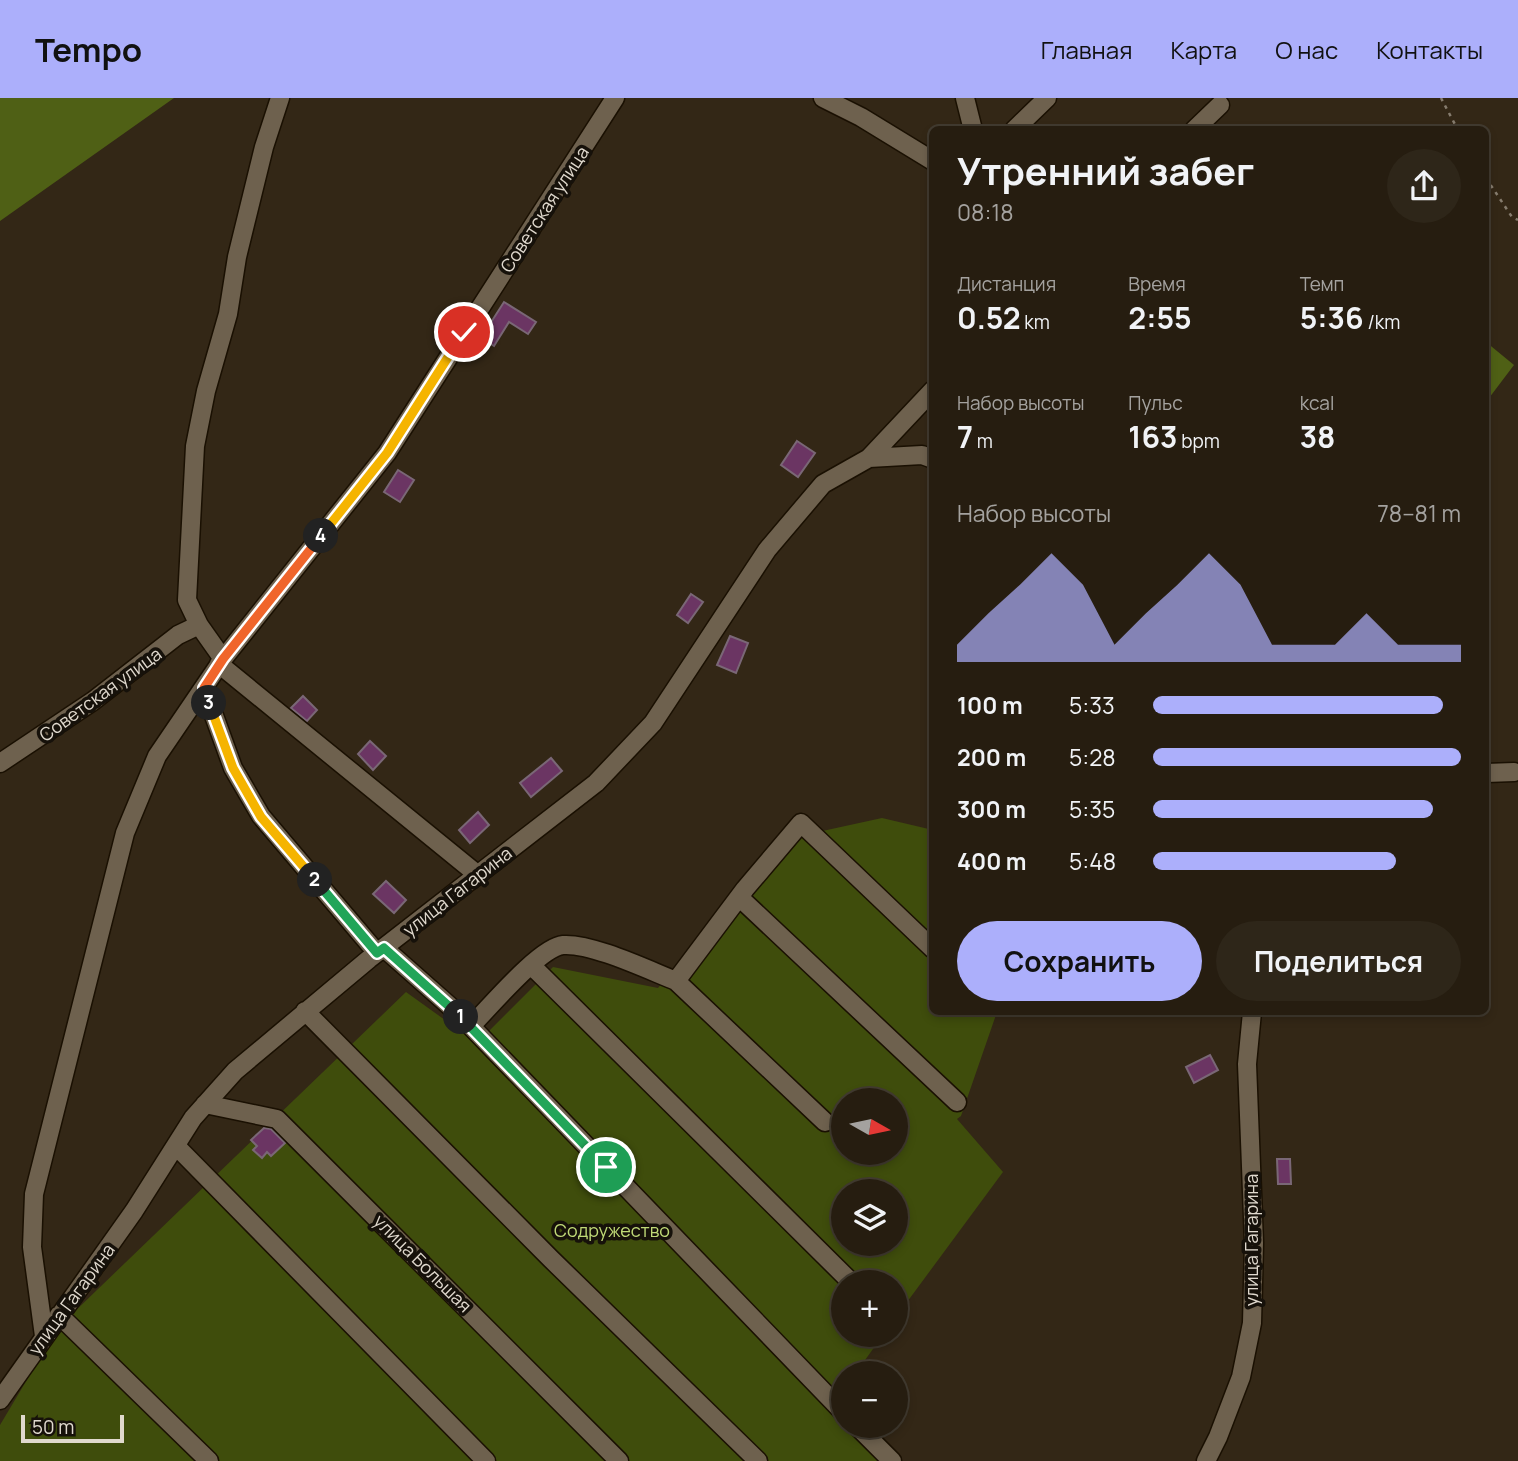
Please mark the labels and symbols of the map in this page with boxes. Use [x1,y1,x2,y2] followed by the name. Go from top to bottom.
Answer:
[494,141,594,277] street label: Советская улица
[434,302,494,362] pin
[304,518,338,554] pin: 4
[34,641,166,747] street label: Советская улица
[192,686,227,720] pin: 3
[397,841,517,941] street label: улица Гагарина
[298,862,332,898] pin: 2
[444,1000,478,1034] pin: 1
[831,1088,908,1166] north arrow
[576,1137,636,1197] pin
[1239,1174,1263,1306] street label: улица Гагарина
[369,1209,477,1317] street label: улица Большая
[554,1218,670,1242] park label: Содружество
[22,1238,120,1360] street label: улица Гагарина
[21,1412,124,1444] scale bar

